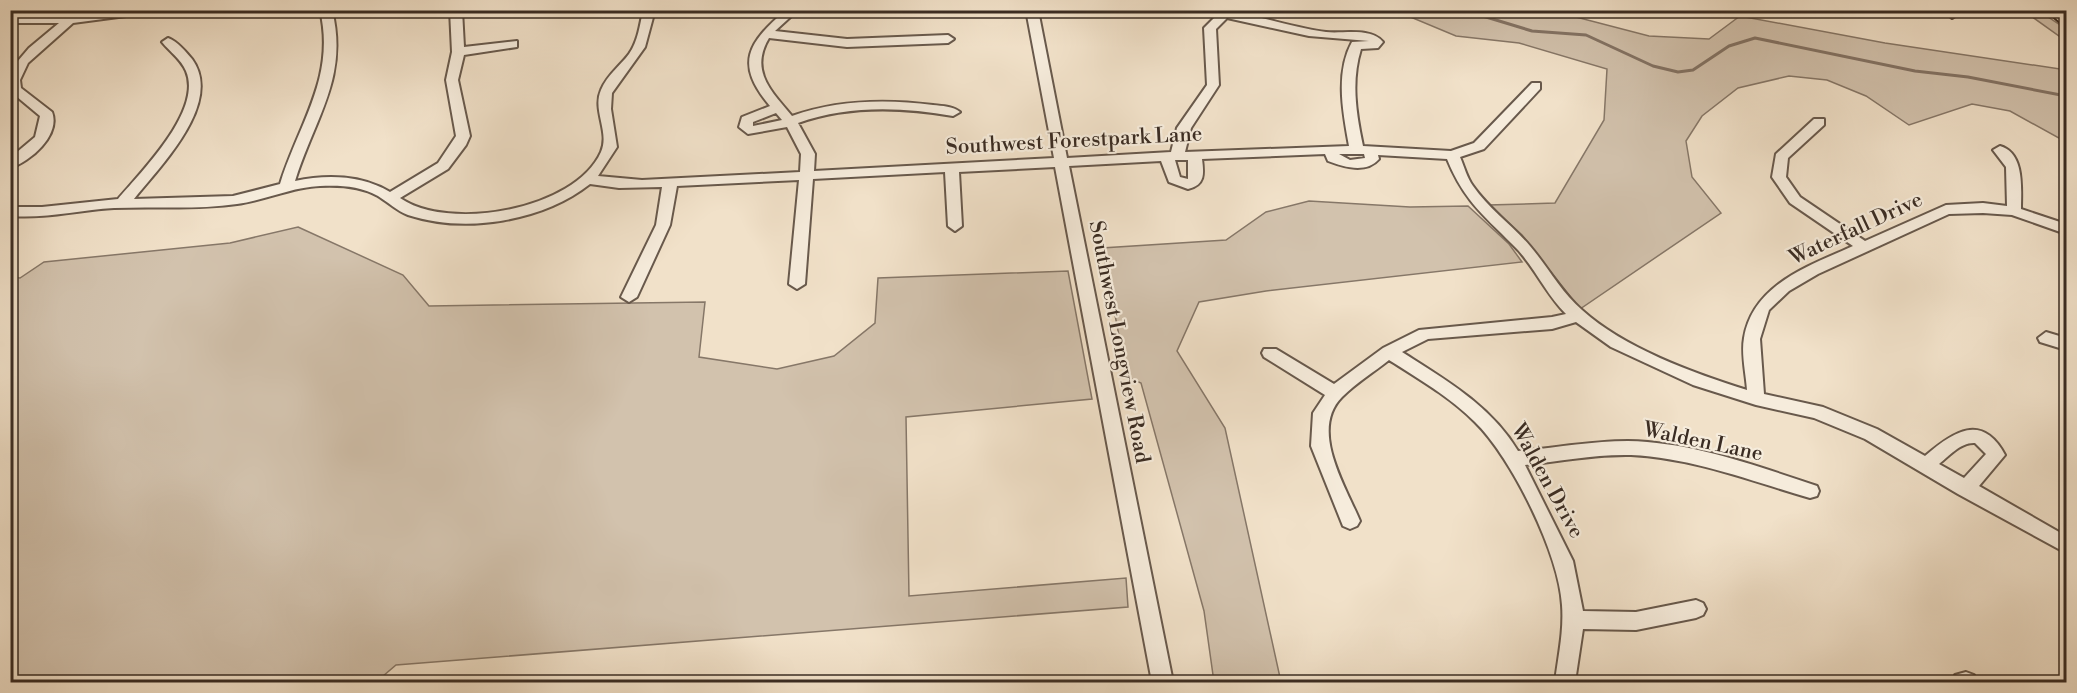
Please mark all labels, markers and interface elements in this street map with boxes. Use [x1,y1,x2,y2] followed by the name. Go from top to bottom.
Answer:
[945,121,1203,161] street label: Southwest Forestpark Lane
[1784,187,1927,272] street label: Waterfall Drive
[1083,219,1155,466] street label: Southwest Longview Road
[1640,416,1765,467] street label: Walden Lane
[1504,418,1589,543] street label: Walden Drive

